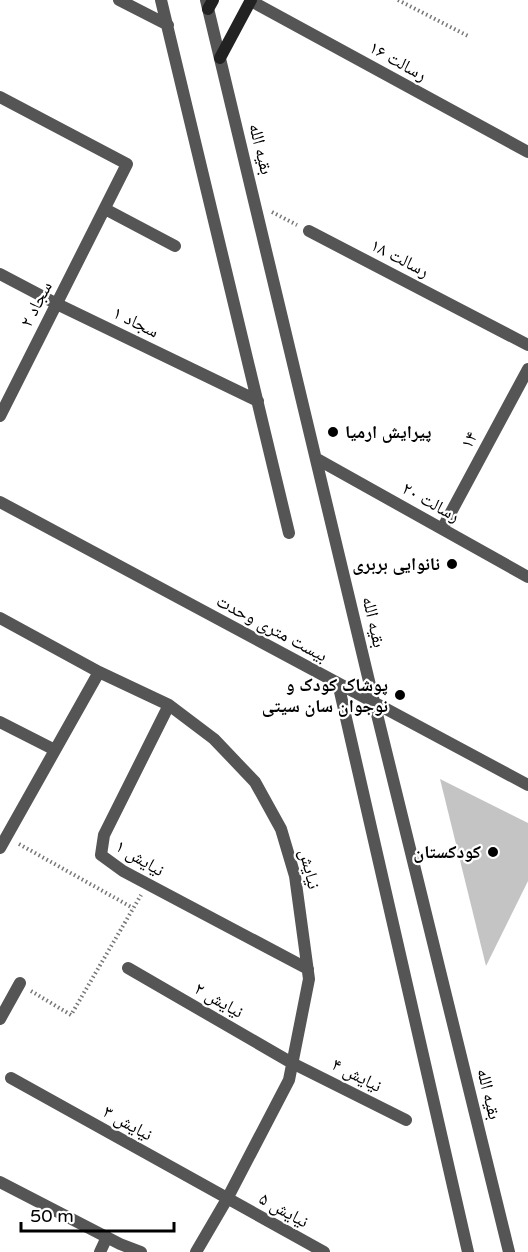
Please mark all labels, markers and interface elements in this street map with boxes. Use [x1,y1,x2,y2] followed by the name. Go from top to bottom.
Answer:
[365,36,431,86] street label: رسالت ۱۶
[244,121,278,177] street label: بقیه الله
[367,234,433,282] street label: رسالت ۱۸
[15,277,57,331] street label: سجاد ۲
[109,301,163,343] street label: سجاد ۱
[345,421,432,443] place label: پیرایش ارمیا
[326,425,340,439] marker: پیرایش ارمیا
[455,428,483,452] street label: ۱۴
[398,477,464,527] street label: رسالت ۲۰
[352,553,440,575] place label: نانوایی بربری
[445,557,459,571] marker: نانوایی بربری
[213,589,331,667] street label: بیست متری وحدت
[357,594,391,650] street label: بقیه الله
[262,674,388,717] place label: پوشاک کودک و نوجوان سان سیتی
[393,688,407,702] marker: پوشاک کودک و نوجوان سان سیتی
[112,835,169,881] street label: نیایش ۱
[413,841,481,863] place label: کودکستان
[486,845,500,859] marker: کودکستان
[295,847,325,891] street label: نیایش
[190,977,248,1023] street label: نیایش ۲
[328,1053,386,1097] street label: نیایش ۴
[472,1066,506,1122] street label: بقیه الله
[99,1100,157,1146] street label: نیایش ۳
[255,1187,313,1233] street label: نیایش ۵
[21,1195,174,1233] scale bar
[30,1205,74,1227] text: 50 m

